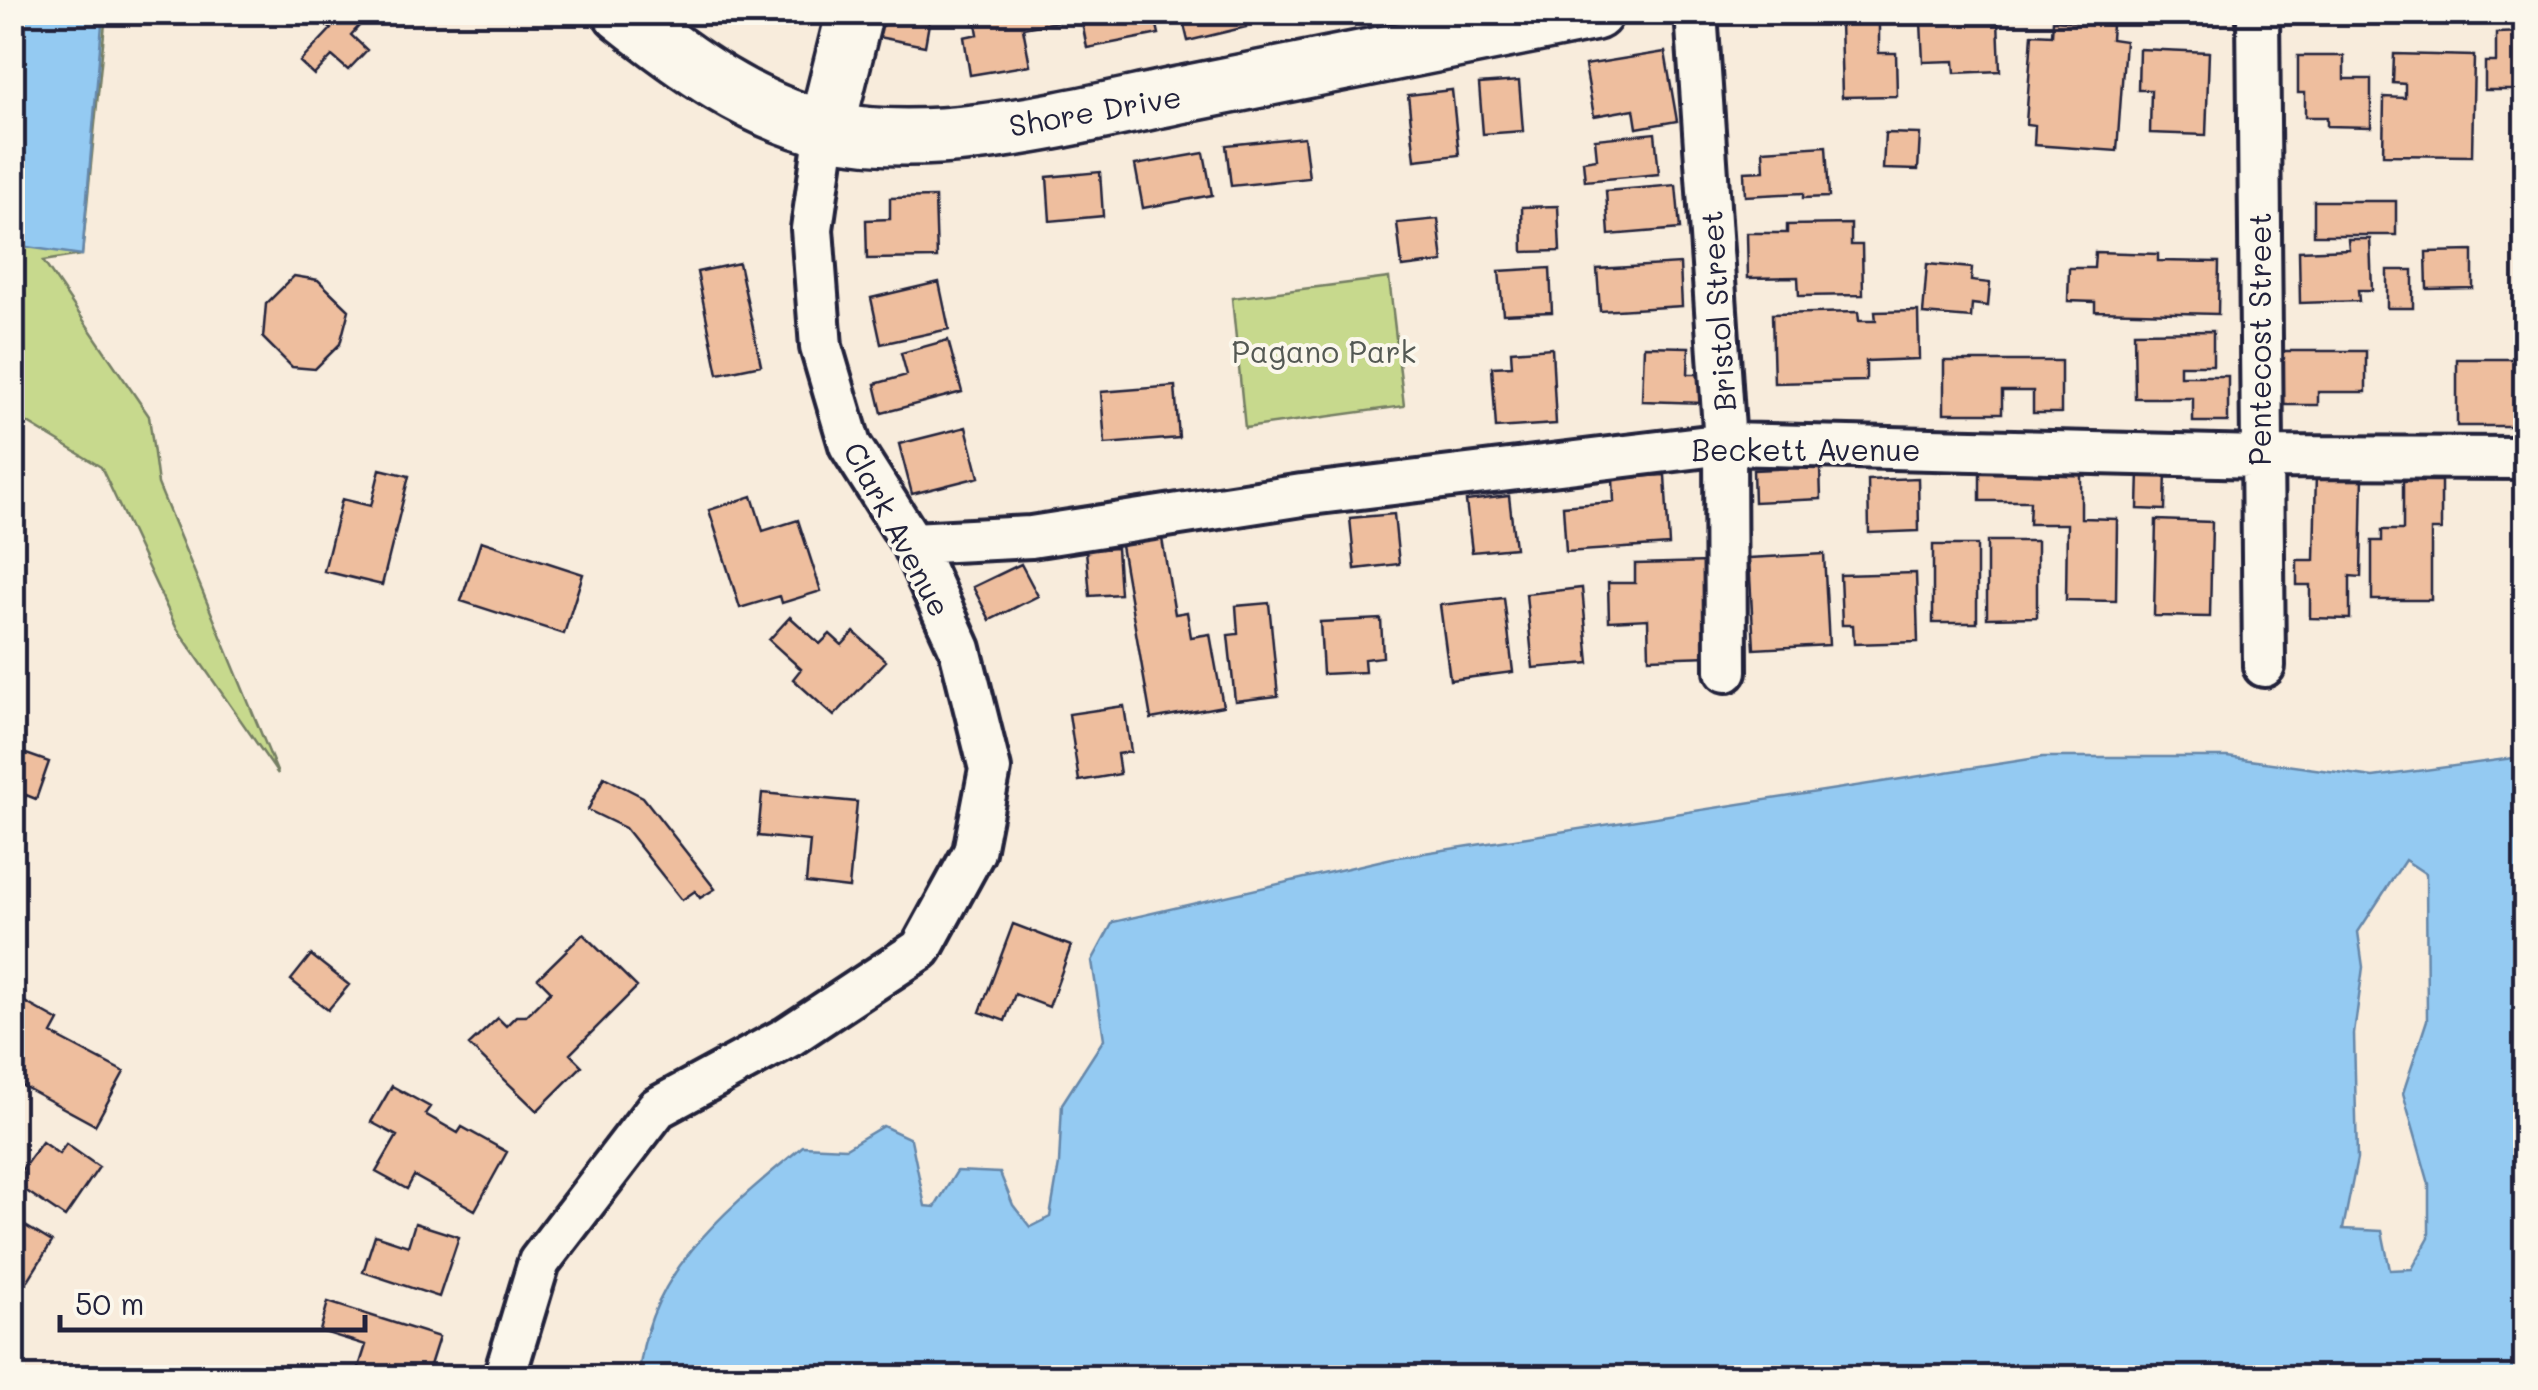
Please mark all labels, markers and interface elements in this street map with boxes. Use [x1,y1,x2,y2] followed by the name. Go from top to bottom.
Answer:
[1006,75,1184,145] street label: Shore Drive
[1690,209,1744,413] street label: Bristol Street
[2239,212,2279,466] street label: Pentecost Street
[1231,331,1417,371] park label: Pagano Park
[1691,429,1921,469] street label: Beckett Avenue
[835,435,961,623] street label: Clark Avenue
[60,1270,365,1332] scale bar
[75,1283,145,1323] text: 50 m

